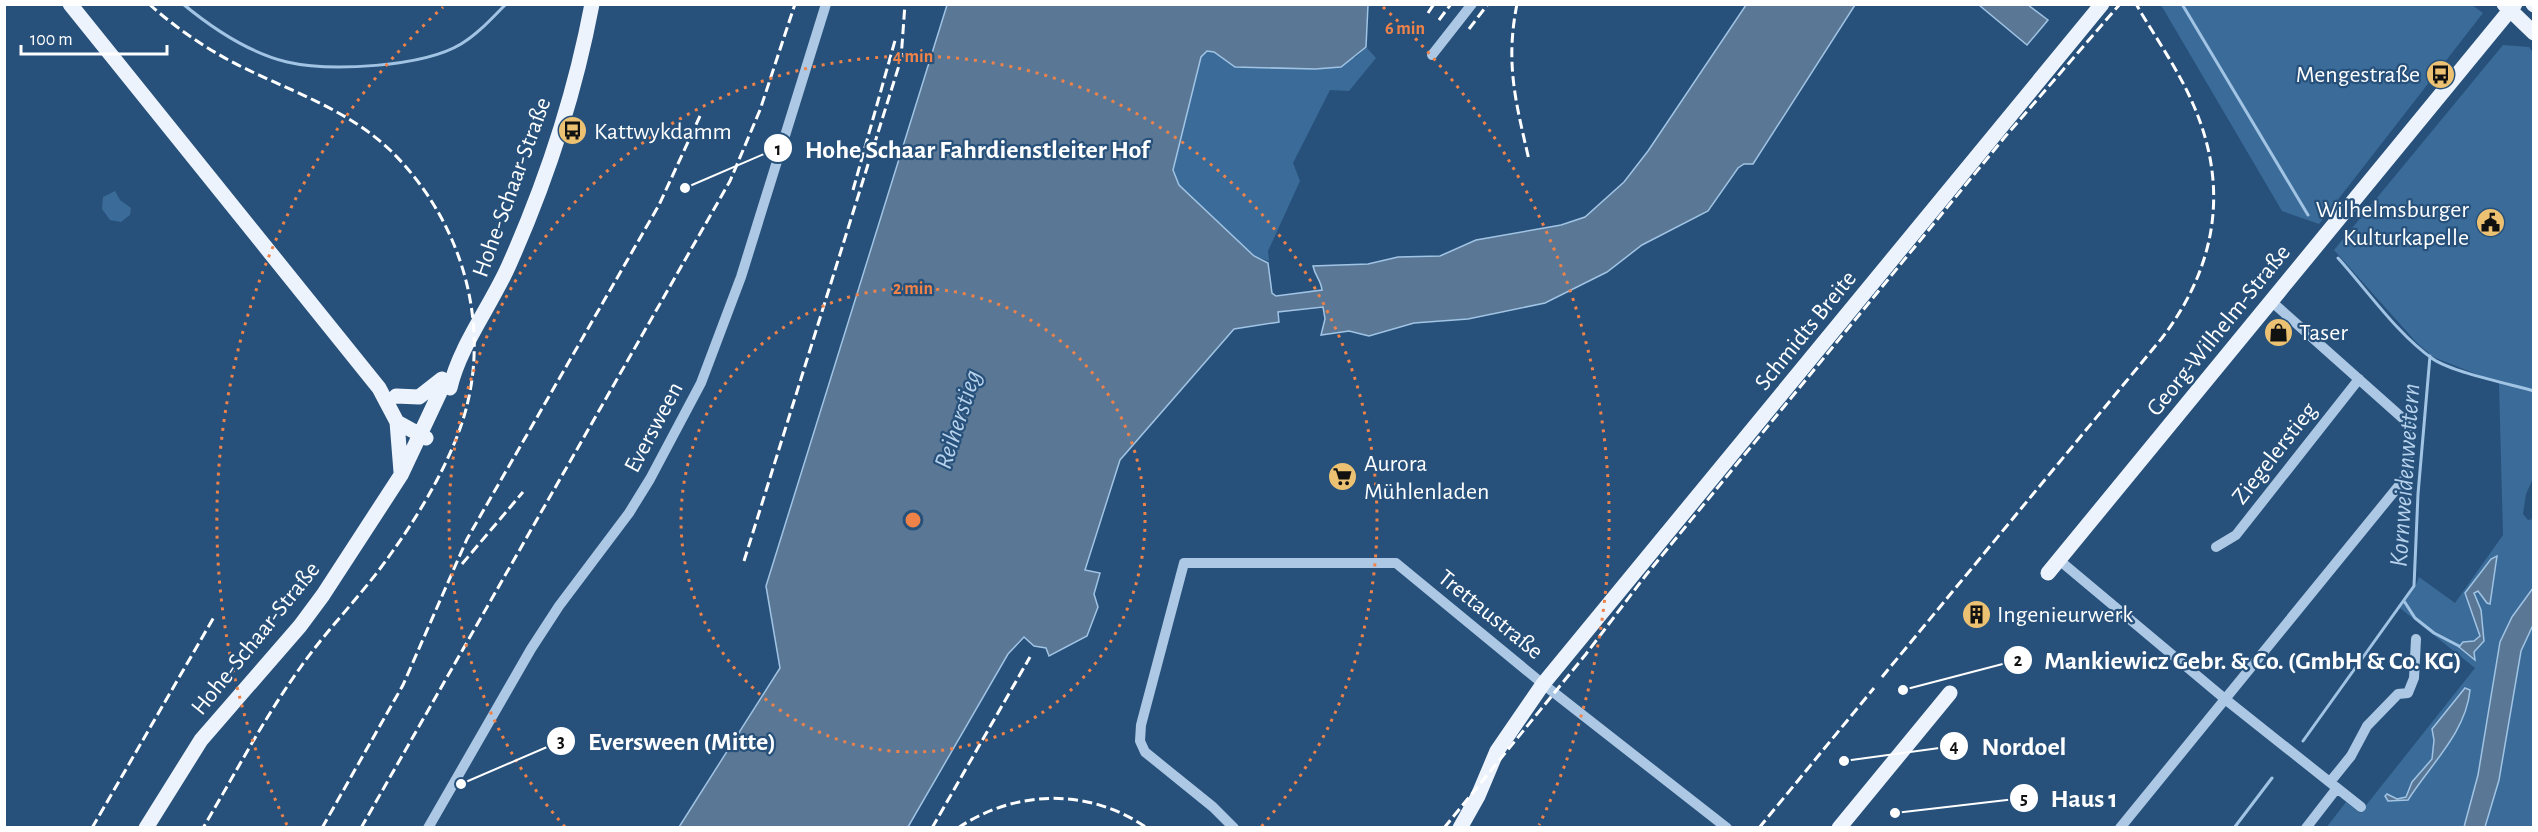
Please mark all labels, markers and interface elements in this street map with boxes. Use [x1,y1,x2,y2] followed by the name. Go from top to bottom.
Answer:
[21,18,166,56] scale bar
[1385,20,1425,38] text: 6 min
[30,31,73,49] text: 100 m
[893,48,933,66] text: 4 min
[2425,58,2457,90] bus stop icon: Mengestraße
[2296,63,2420,87] place label: Mengestraße
[468,94,556,280] street label: Hohe-Schaar-Straße
[557,115,589,147] bus stop icon: Kattwykdamm
[594,120,732,144] place label: Kattwykdamm
[763,126,1162,170] callout: Hohe Schaar Fahrdienstleiter Hof
[805,137,1152,163] text: Hohe Schaar Fahrdienstleiter Hof
[775,141,781,159] text: 1
[2316,198,2469,250] place label: Wilhelmsburger Kulturkapelle
[2474,207,2506,239] public building icon: Wilhelmsburger Kulturkapelle
[2143,240,2295,421] street label: Georg-Wilhelm-Straße
[1751,266,1861,395] street label: Schmidts Breite
[893,280,933,298] text: 2 min
[2262,316,2294,348] shop icon: Taser
[2299,321,2348,345] place label: Taser
[930,366,986,472] water label: Reiherstieg
[620,378,688,477] street label: Eversween
[2386,382,2424,568] water label: Kornweidenwettern
[2228,398,2322,509] street label: Ziegelerstieg
[1364,452,1489,504] place label: Aurora Mühlenladen
[1327,461,1359,493] supermarket icon: Aurora Mühlenladen
[903,510,923,530] centre of rings
[187,557,325,720] street label: Hohe-Schaar-Straße
[1433,565,1547,664] street label: Trettaustraße
[1960,598,1992,630] building icon: Ingenieurwerk
[1997,603,2133,627] place label: Ingenieurwerk
[2003,638,2474,682] callout: Mankiewicz Gebr. & Co. (GmbH & Co. KG)
[2044,648,2462,674] text: Mankiewicz Gebr. & Co. (GmbH & Co. KG)
[2014,652,2023,670] text: 2
[546,719,788,763] callout: Eversween (Mitte)
[1939,724,2078,768] callout: Nordoel
[588,729,776,755] text: Eversween (Mitte)
[557,733,565,751] text: 3
[1982,734,2066,760] text: Nordoel
[1949,738,1959,756] text: 4
[2009,776,2130,820] callout: Haus 1
[2050,786,2118,812] text: Haus 1
[2020,790,2028,808] text: 5

